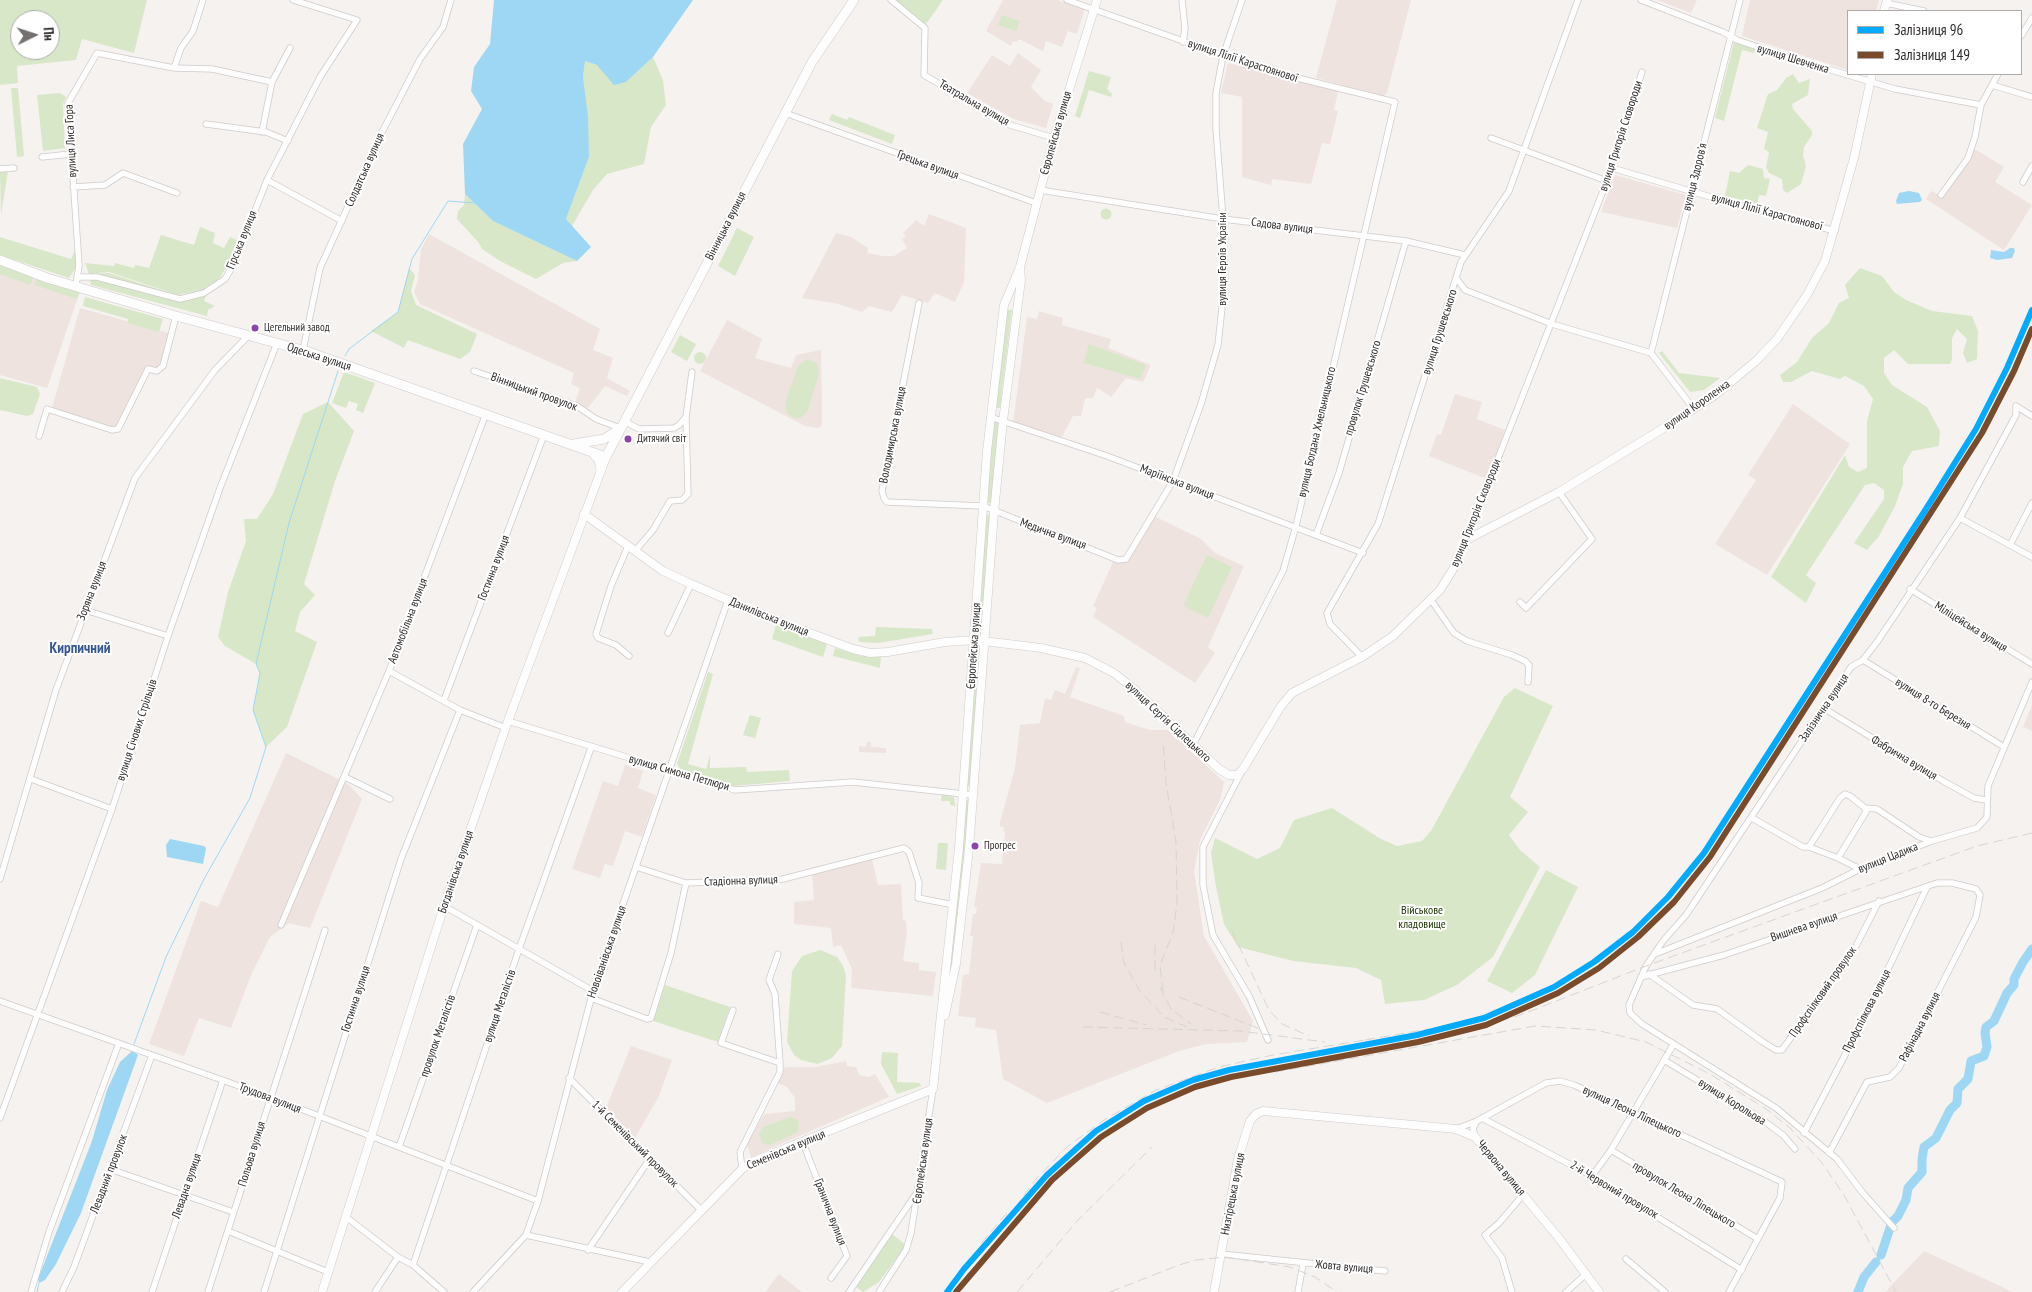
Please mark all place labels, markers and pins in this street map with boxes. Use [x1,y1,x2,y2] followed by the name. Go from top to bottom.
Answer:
[264,321,330,335] place label: Цегельний завод
[250,323,260,333] marker: Цегельний завод
[637,432,686,446] place label: Дитячий світ
[623,434,633,444] marker: Дитячий світ
[984,839,1016,853] place label: Прогрес
[970,841,980,851] marker: Прогрес

